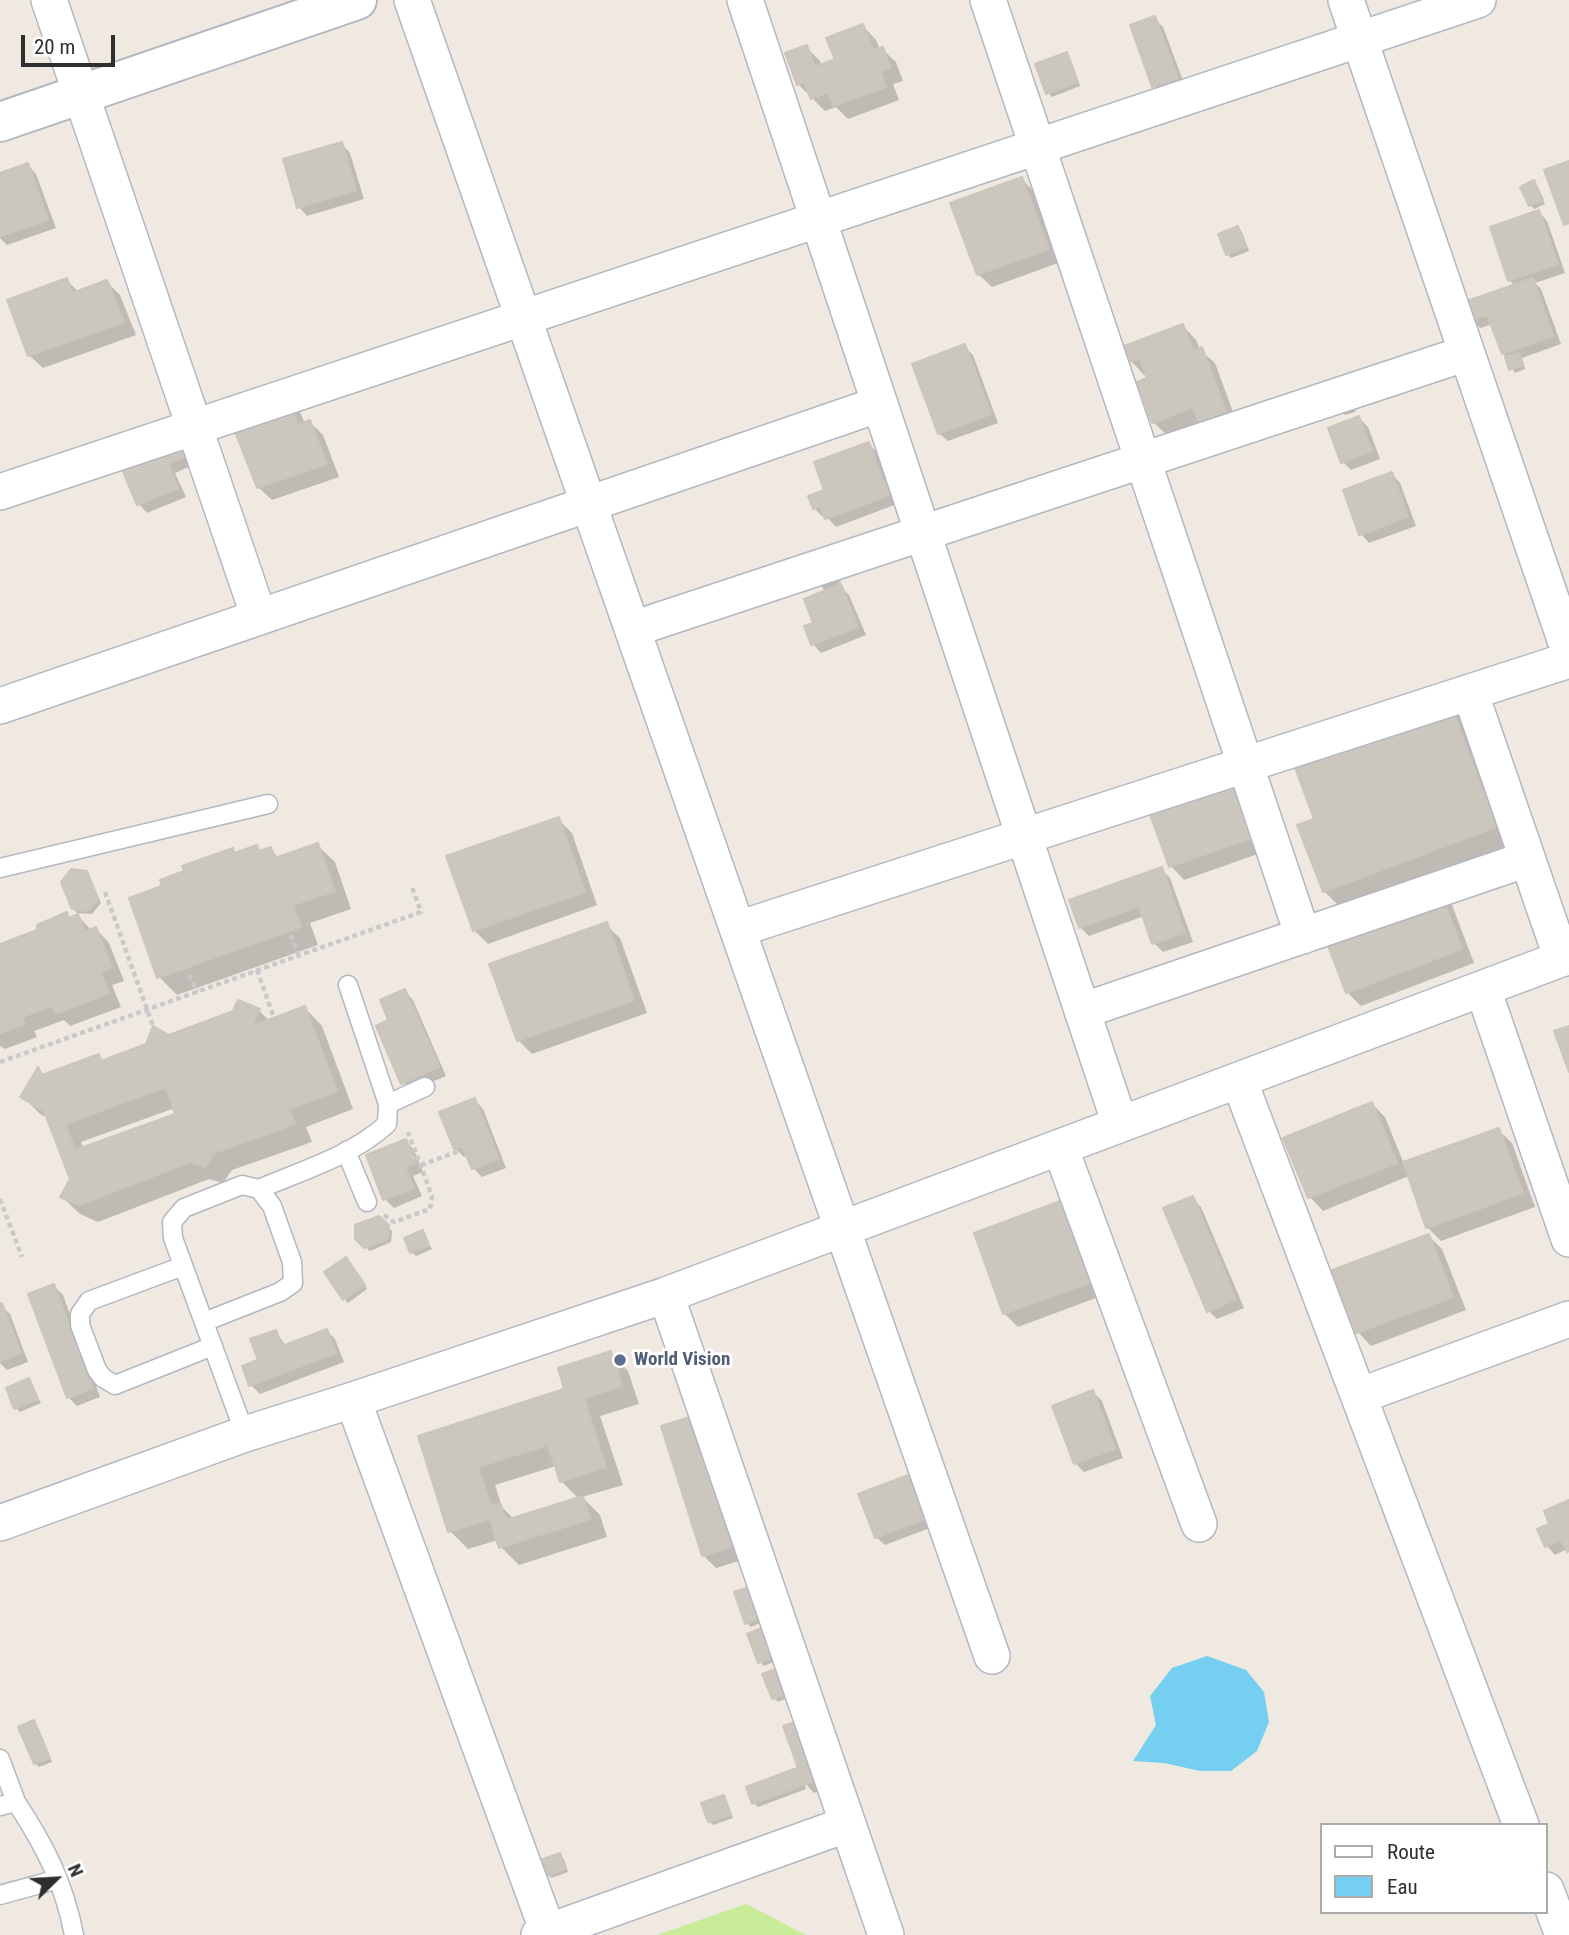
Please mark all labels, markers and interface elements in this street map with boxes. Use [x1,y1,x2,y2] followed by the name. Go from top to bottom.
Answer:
[24,21,119,65] scale bar
[34,35,75,59] text: 20 m
[634,1349,730,1371] place label: World Vision
[612,1352,628,1368] marker: World Vision
[1320,1823,1548,1914] legend
[1387,1840,1435,1864] text: Route
[21,1844,91,1914] north arrow
[63,1860,89,1880] text: N
[1387,1875,1418,1899] text: Eau

